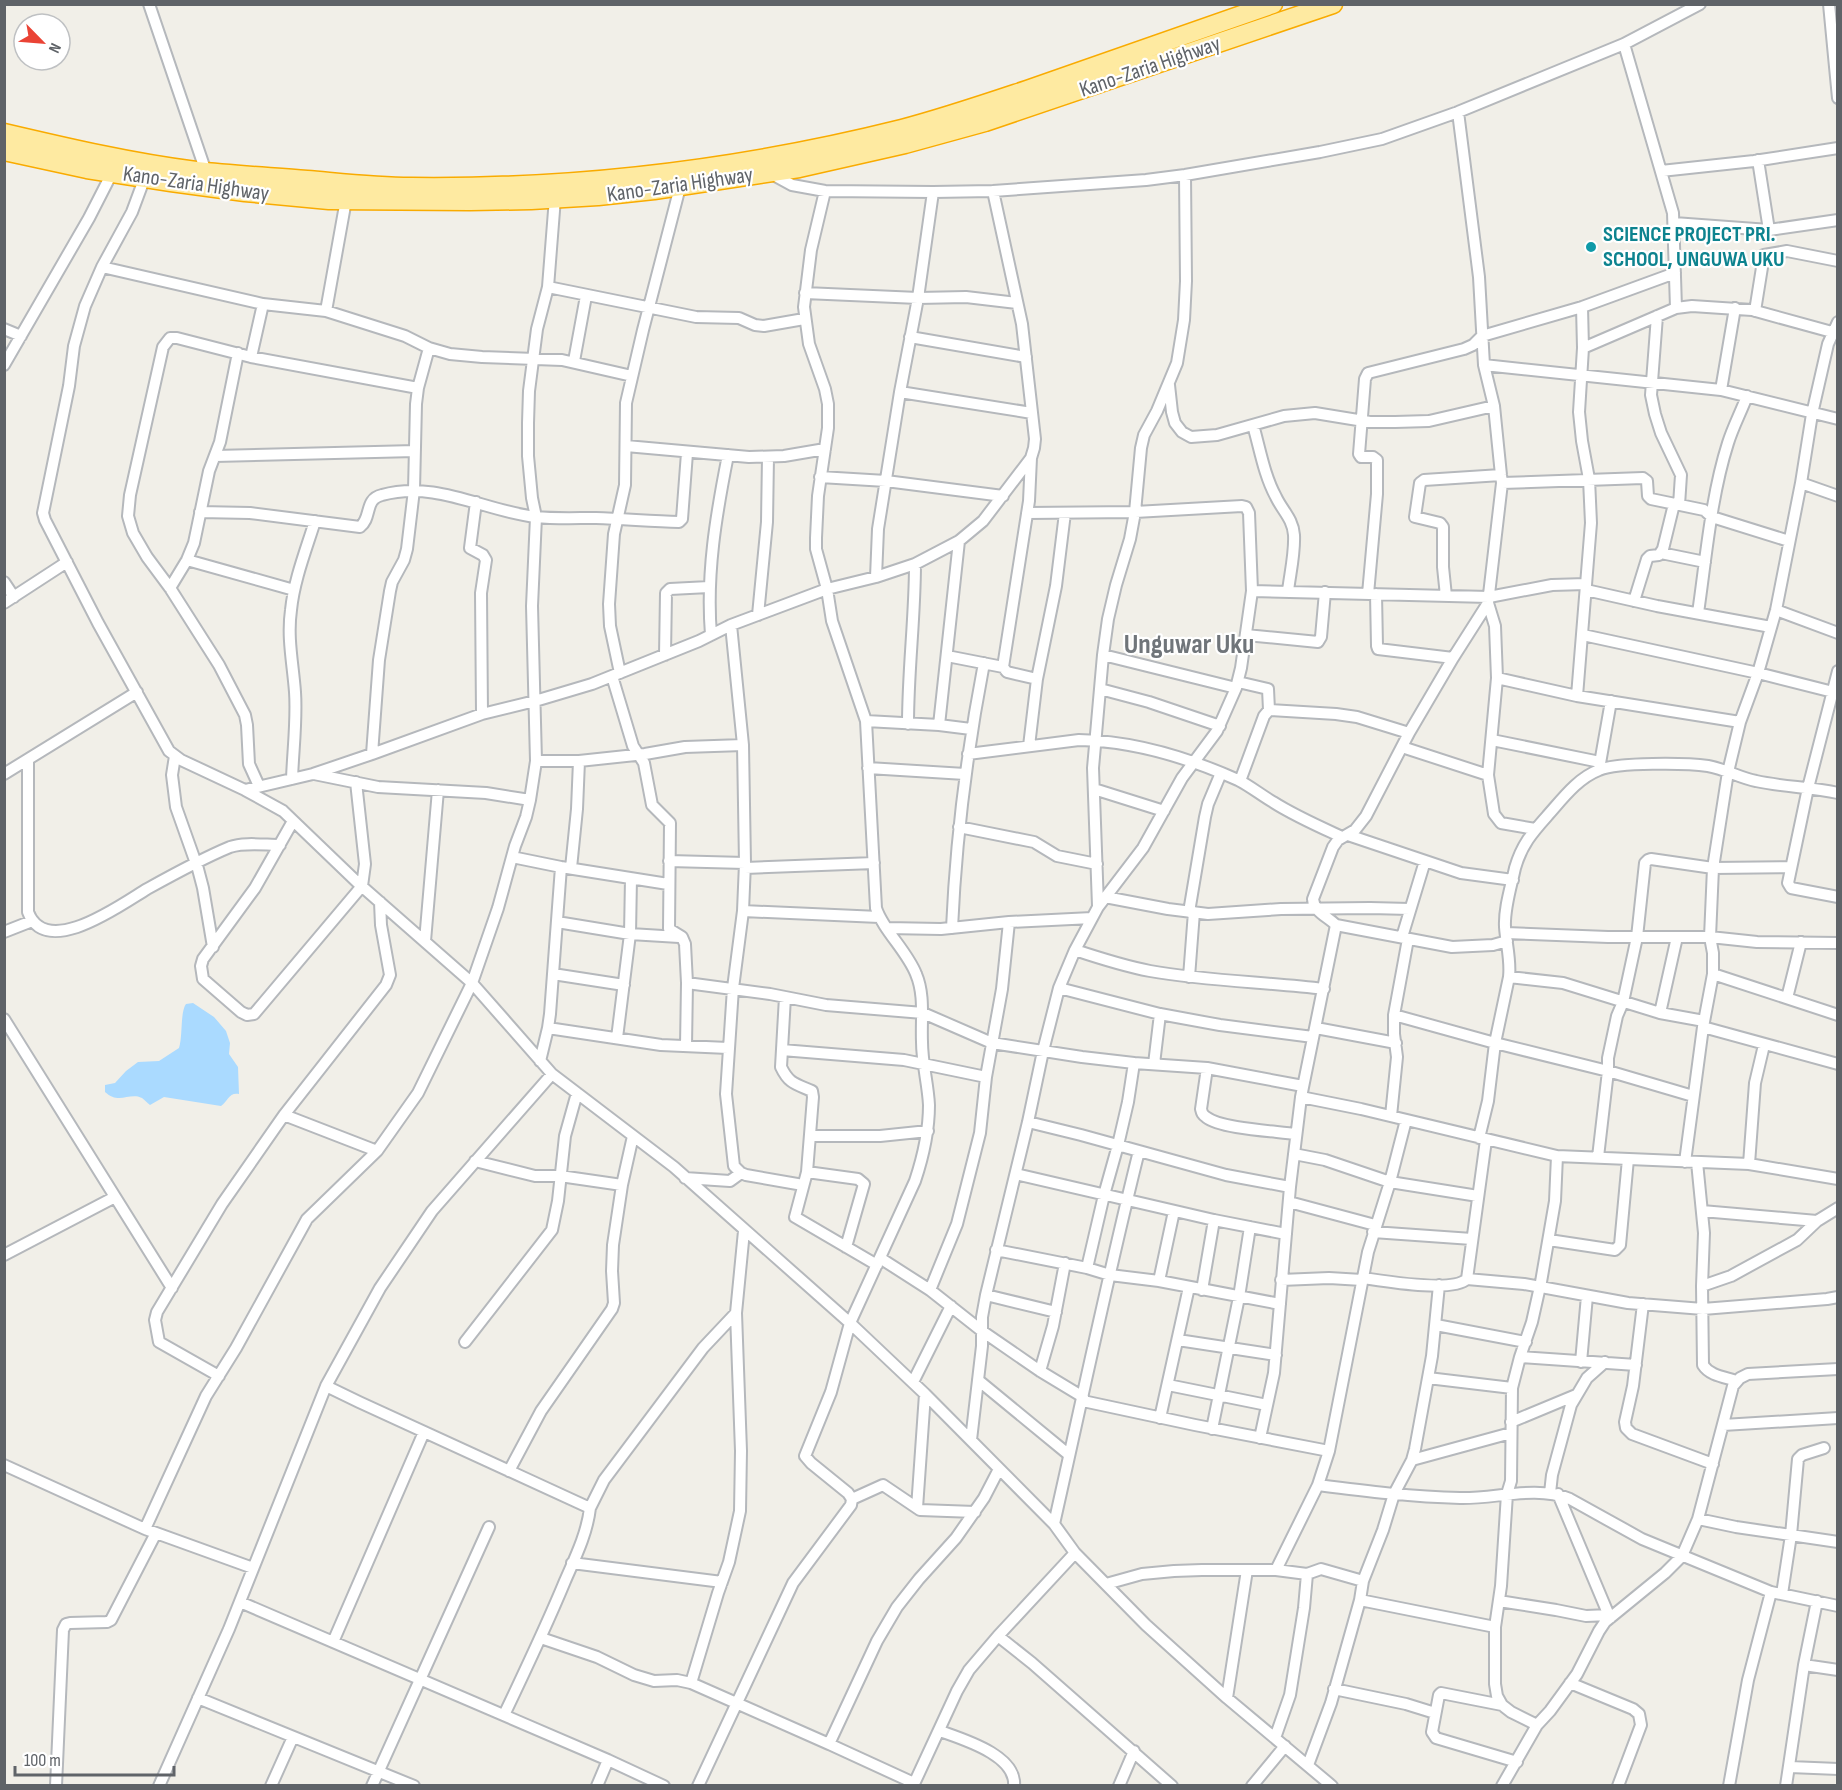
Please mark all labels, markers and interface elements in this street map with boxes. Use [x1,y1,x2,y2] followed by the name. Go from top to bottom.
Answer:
[12,12,72,72] north arrow
[1076,30,1224,104] street label: Kano-Zaria Highway
[44,40,65,56] text: N
[121,160,271,208] street label: Kano-Zaria Highway
[605,161,755,209] street label: Kano-Zaria Highway
[1603,221,1785,273] place label: SCIENCE PROJECT PRI. SCHOOL, UNGUWA UKU
[1584,240,1598,254] marker: SCIENCE PROJECT PRI. SCHOOL, UNGUWA UKU
[1124,628,1254,661] district label: Unguwar Uku
[15,1739,174,1777] scale bar
[24,1750,61,1771] text: 100 m

